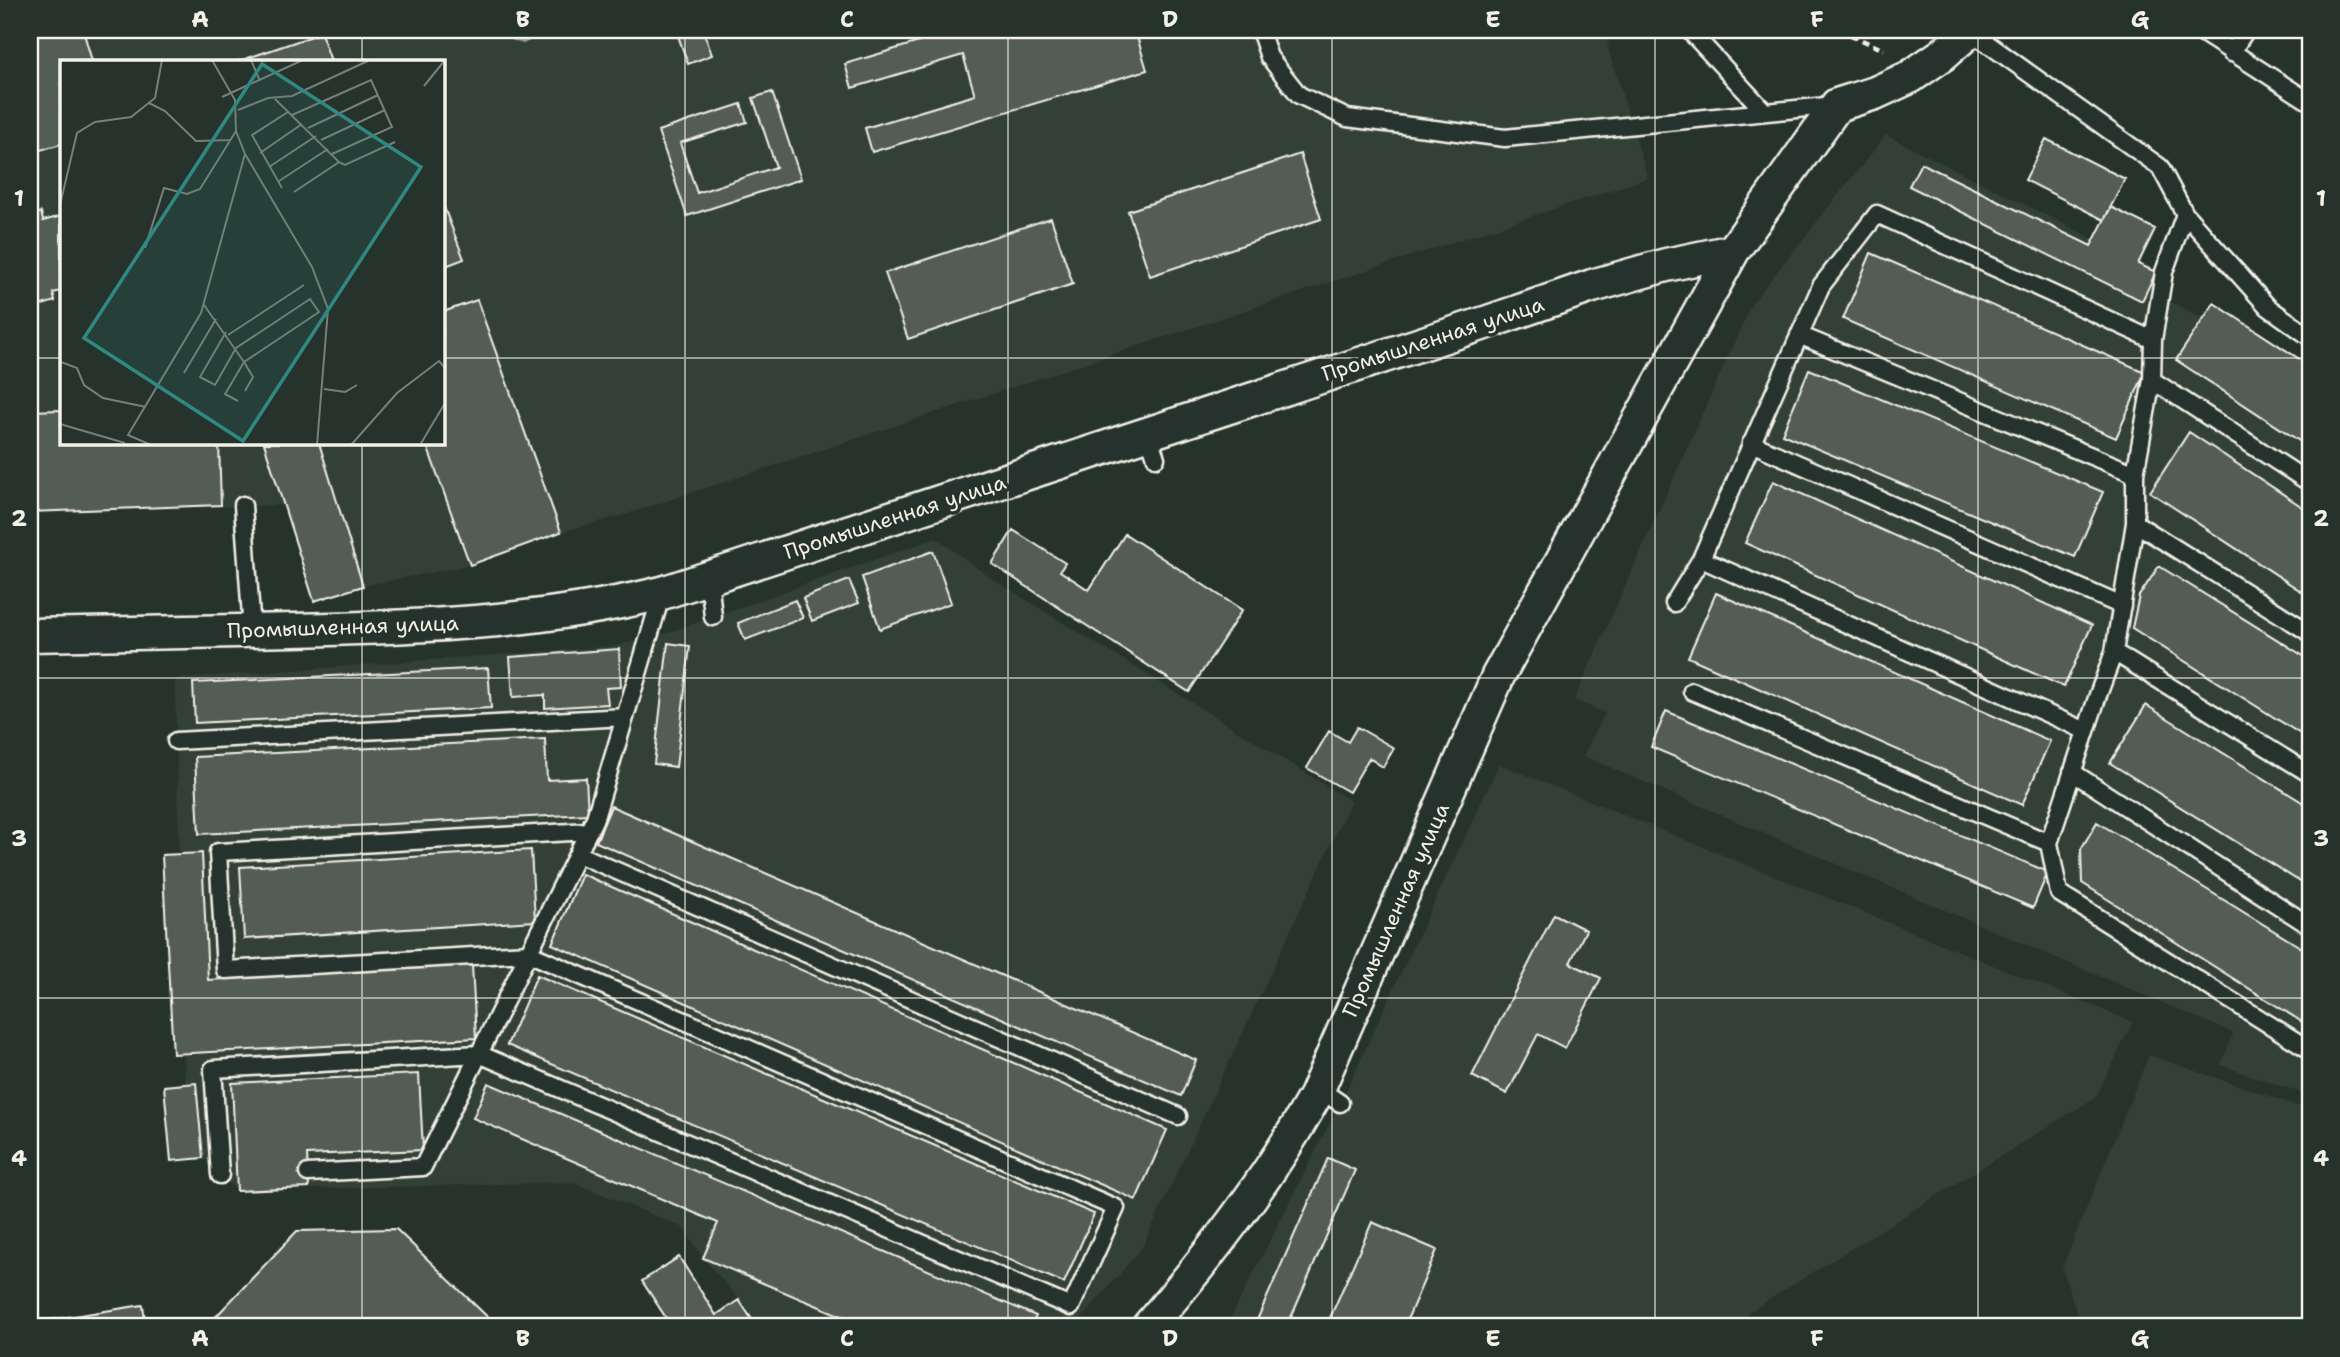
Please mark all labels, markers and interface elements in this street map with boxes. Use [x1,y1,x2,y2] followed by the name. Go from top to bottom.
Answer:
[191,4,209,34] text: A
[516,4,530,34] text: B
[840,4,854,34] text: C
[1162,4,1178,34] text: D
[1485,4,1501,34] text: E
[1810,4,1824,34] text: F
[2131,4,2150,34] text: G
[60,60,444,444] inset map
[14,183,24,213] text: 1
[2316,183,2326,213] text: 1
[1318,290,1548,388] street label: Промышленная улица
[780,468,1010,566] street label: Промышленная улица
[11,503,27,533] text: 2
[2313,503,2329,533] text: 2
[227,609,459,645] street label: Промышленная улица
[1336,798,1456,1022] street label: Промышленная улица
[11,823,27,853] text: 3
[2313,823,2329,853] text: 3
[11,1143,27,1173] text: 4
[2313,1143,2329,1173] text: 4
[191,1323,209,1353] text: A
[516,1323,530,1353] text: B
[840,1323,854,1353] text: C
[1162,1323,1178,1353] text: D
[1485,1323,1501,1353] text: E
[1810,1323,1824,1353] text: F
[2131,1323,2150,1353] text: G

